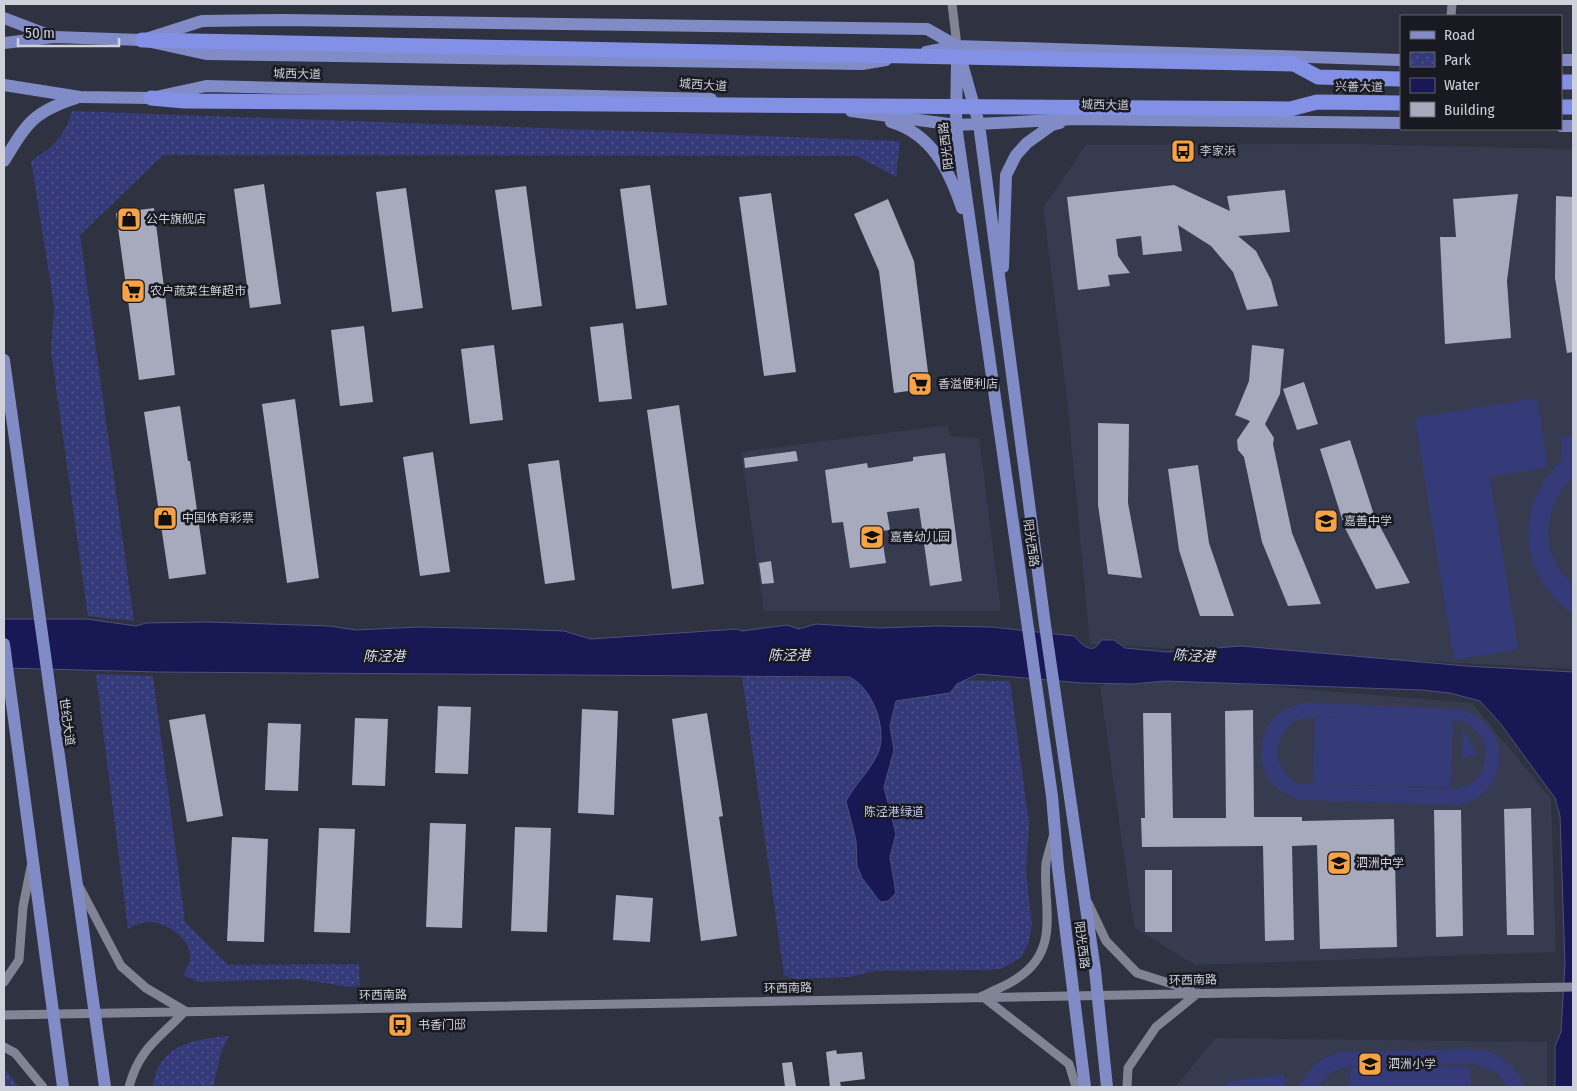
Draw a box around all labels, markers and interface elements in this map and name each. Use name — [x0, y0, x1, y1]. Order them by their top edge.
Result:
scale bar — [18, 15, 119, 47]
legend — [1400, 15, 1562, 130]
text: 50 m — [25, 24, 55, 42]
text: Road — [1444, 26, 1475, 44]
text: Park — [1444, 51, 1471, 69]
street label: 城西大道 — [273, 67, 321, 81]
street label: 城西大道 — [679, 76, 727, 94]
text: Water — [1444, 76, 1480, 94]
street label: 兴善大道 — [1335, 80, 1383, 94]
street label: 城西大道 — [1081, 98, 1129, 112]
text: Building — [1444, 101, 1495, 119]
street label: 阳光西路 — [936, 121, 956, 171]
bus stop icon: 李家浜 — [1170, 138, 1196, 164]
place label: 李家浜 — [1200, 144, 1236, 158]
shop icon: 公牛旗舰店 — [116, 206, 142, 232]
place label: 公牛旗舰店 — [146, 212, 206, 226]
supermarket icon: 农户蔬菜生鲜超市 — [120, 278, 146, 304]
place label: 农户蔬菜生鲜超市 — [150, 284, 246, 298]
supermarket icon: 香溢便利店 — [907, 371, 933, 397]
place label: 香溢便利店 — [938, 377, 998, 391]
shop icon: 中国体育彩票 — [152, 505, 178, 531]
school or university icon: 嘉善中学 — [1313, 508, 1339, 534]
place label: 中国体育彩票 — [182, 511, 254, 525]
place label: 嘉善中学 — [1344, 514, 1392, 528]
street label: 阳光西路 — [1021, 518, 1041, 568]
school or university icon: 嘉善幼儿园 — [859, 524, 885, 550]
place label: 嘉善幼儿园 — [890, 530, 950, 544]
water label: 陈泾港 — [1173, 646, 1217, 666]
water label: 陈泾港 — [768, 647, 812, 664]
water label: 陈泾港 — [363, 648, 407, 665]
street label: 世纪大道 — [57, 697, 77, 747]
park label: 陈泾港绿道 — [864, 805, 924, 819]
school or university icon: 泗洲中学 — [1326, 850, 1352, 876]
place label: 泗洲中学 — [1356, 856, 1404, 870]
street label: 阳光西路 — [1072, 920, 1092, 970]
street label: 环西南路 — [1169, 973, 1217, 987]
street label: 环西南路 — [764, 981, 812, 995]
street label: 环西南路 — [359, 988, 407, 1002]
bus stop icon: 书香门邸 — [387, 1012, 413, 1038]
place label: 书香门邸 — [418, 1018, 466, 1032]
school or university icon: 泗洲小学 — [1357, 1051, 1383, 1077]
place label: 泗洲小学 — [1388, 1057, 1436, 1071]

